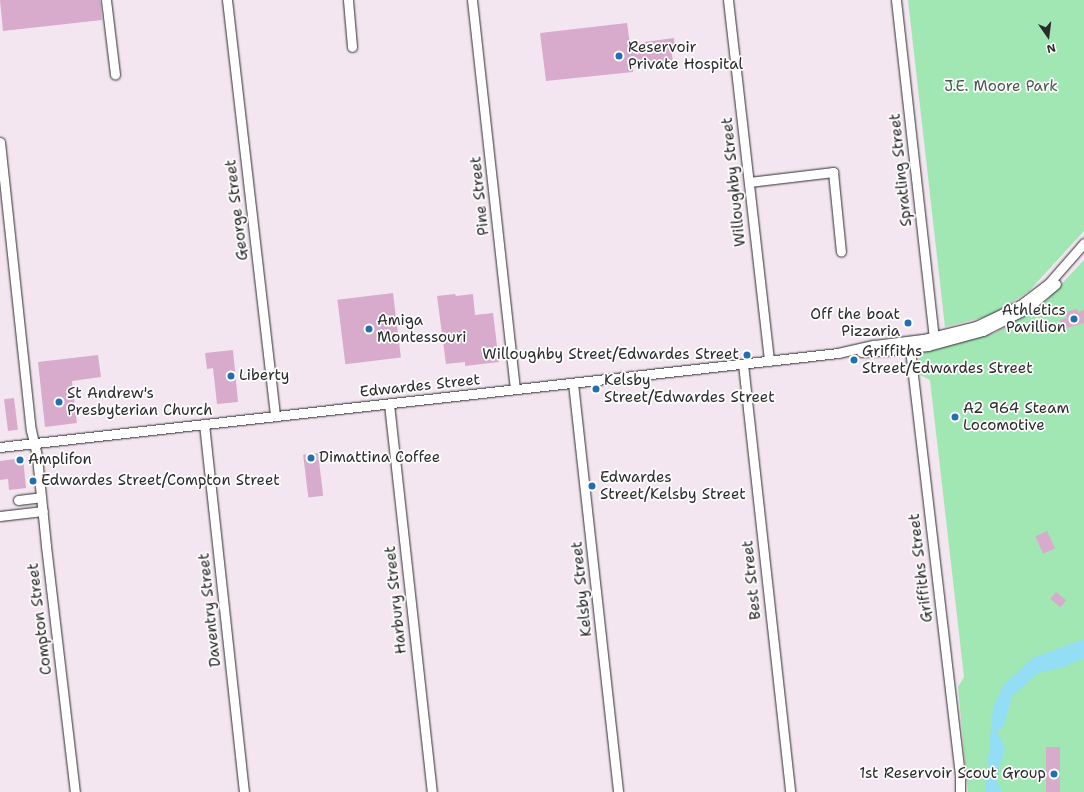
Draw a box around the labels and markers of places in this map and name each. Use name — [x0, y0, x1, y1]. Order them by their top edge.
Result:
place label: Reservoir Private Hospital — [628, 38, 743, 73]
marker: Reservoir Private Hospital — [613, 50, 625, 62]
place label: Athletics Pavillion — [1002, 301, 1066, 336]
place label: Off the boat Pizzaria — [810, 305, 900, 340]
place label: Amiga Montessouri — [377, 311, 467, 346]
marker: Athletics Pavillion — [1069, 314, 1079, 324]
marker: Off the boat Pizzaria — [903, 318, 913, 328]
marker: Amiga Montessouri — [364, 324, 374, 334]
place label: Griffiths Street/Edwardes Street — [862, 342, 1033, 377]
place label: Willoughby Street/Edwardes Street — [482, 346, 739, 364]
marker: Willoughby Street/Edwardes Street — [742, 350, 752, 360]
marker: Griffiths Street/Edwardes Street — [849, 355, 859, 365]
place label: Liberty — [239, 367, 289, 385]
marker: Liberty — [226, 371, 236, 381]
place label: Kelsby Street/Edwardes Street — [604, 371, 775, 406]
place label: St Andrew's Presbyterian Church — [67, 384, 213, 419]
marker: Kelsby Street/Edwardes Street — [591, 384, 601, 394]
marker: St Andrew's Presbyterian Church — [54, 397, 64, 407]
place label: A2 964 Steam Locomotive — [963, 399, 1069, 434]
marker: A2 964 Steam Locomotive — [950, 412, 960, 422]
place label: Dimattina Coffee — [319, 449, 440, 467]
place label: Amplifon — [28, 451, 92, 469]
marker: Dimattina Coffee — [306, 453, 316, 463]
marker: Amplifon — [15, 455, 25, 465]
place label: Edwardes Street/Kelsby Street — [600, 468, 746, 503]
place label: Edwardes Street/Compton Street — [41, 472, 280, 490]
marker: Edwardes Street/Compton Street — [28, 476, 38, 486]
marker: Edwardes Street/Kelsby Street — [587, 481, 597, 491]
place label: 1st Reservoir Scout Group — [859, 765, 1046, 783]
marker: 1st Reservoir Scout Group — [1049, 769, 1059, 779]

